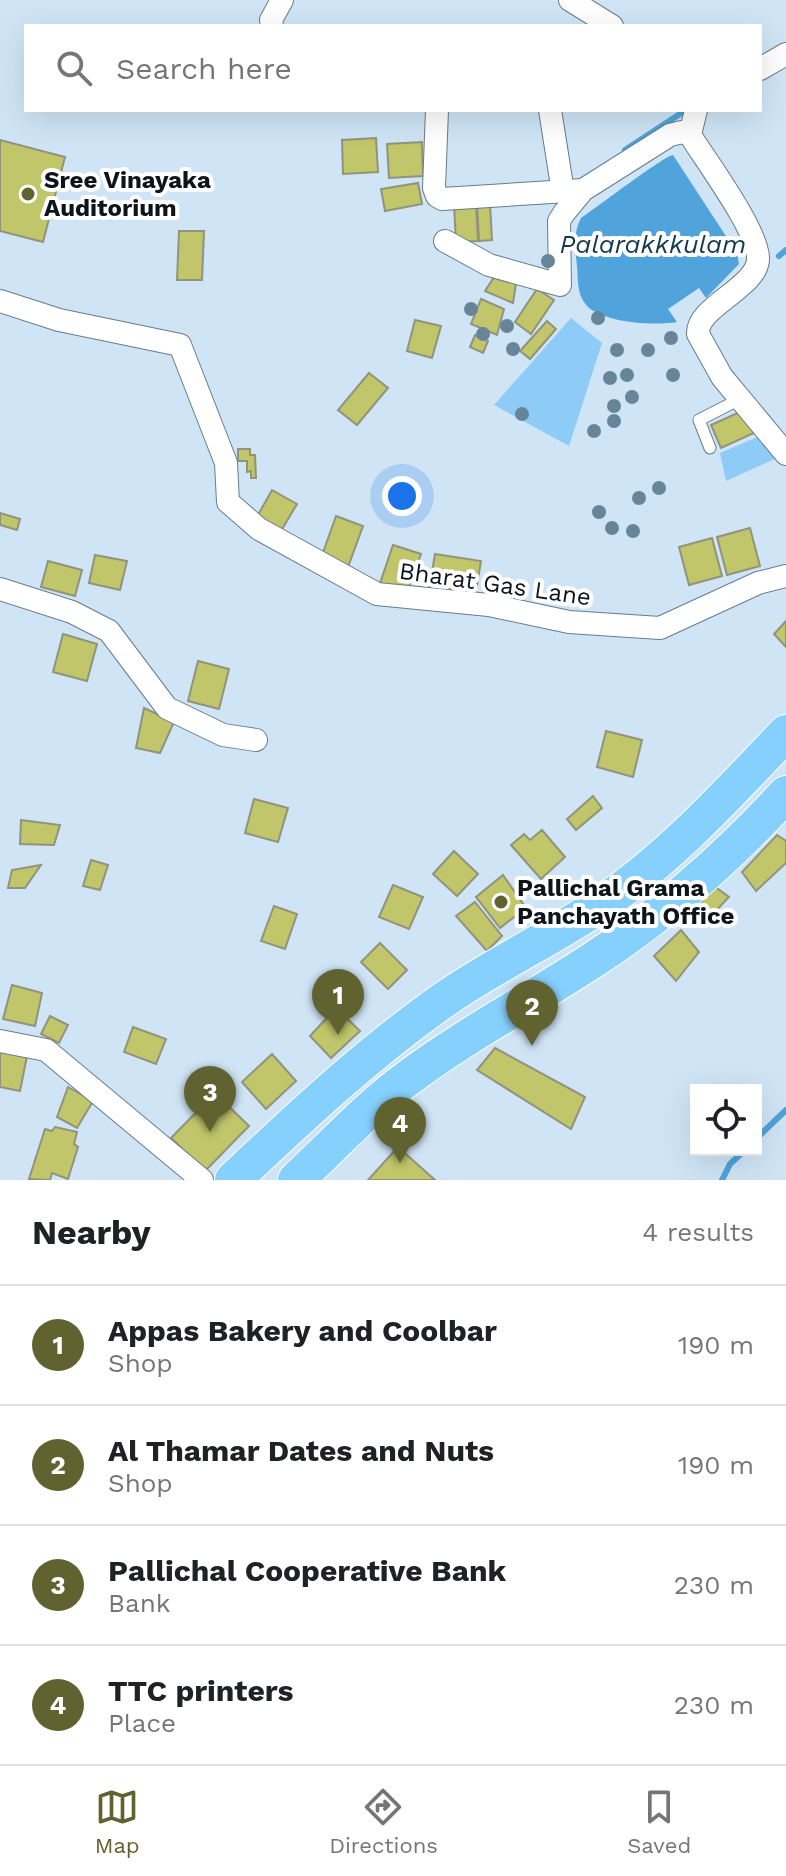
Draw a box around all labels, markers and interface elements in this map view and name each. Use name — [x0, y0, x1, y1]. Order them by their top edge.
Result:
search box — [24, 24, 762, 112]
icon: search — [52, 46, 96, 90]
text: Search here — [116, 51, 292, 86]
place label: Sree Vinayaka Auditorium — [44, 166, 211, 222]
marker: Sree Vinayaka Auditorium — [19, 185, 37, 203]
water label: Palarakkkulam — [560, 229, 746, 259]
your location — [382, 476, 422, 516]
street label: Bharat Gas Lane — [397, 557, 593, 611]
place label: Pallichal Grama Panchayath Office — [517, 874, 735, 930]
marker: Pallichal Grama Panchayath Office — [492, 893, 510, 911]
pin: 1 — [312, 969, 364, 1035]
pin: 2 — [506, 980, 558, 1046]
pin: 3 — [184, 1066, 236, 1132]
map controls — [690, 1084, 762, 1156]
button: locate — [690, 1084, 762, 1156]
pin: 4 — [374, 1097, 426, 1163]
text: Nearby — [32, 1212, 151, 1252]
text: 4 results — [642, 1217, 754, 1247]
text: Appas Bakery and Coolbar — [108, 1313, 497, 1348]
text: 1 — [52, 1330, 64, 1360]
text: 190 m — [678, 1330, 754, 1360]
text: Shop — [108, 1348, 173, 1378]
text: Al Thamar Dates and Nuts — [108, 1433, 494, 1468]
text: 2 — [50, 1450, 66, 1480]
text: 190 m — [678, 1450, 754, 1480]
text: Shop — [108, 1468, 173, 1498]
text: Pallichal Cooperative Bank — [108, 1553, 506, 1588]
text: 3 — [50, 1570, 66, 1600]
text: 230 m — [674, 1570, 754, 1600]
text: Bank — [108, 1588, 171, 1618]
text: TTC printers — [108, 1673, 293, 1708]
text: 4 — [50, 1690, 66, 1720]
text: 230 m — [674, 1690, 754, 1720]
text: Place — [108, 1708, 176, 1738]
tab: Map — [95, 1785, 140, 1858]
tab: Directions — [329, 1785, 438, 1858]
tab: Saved — [627, 1785, 691, 1858]

